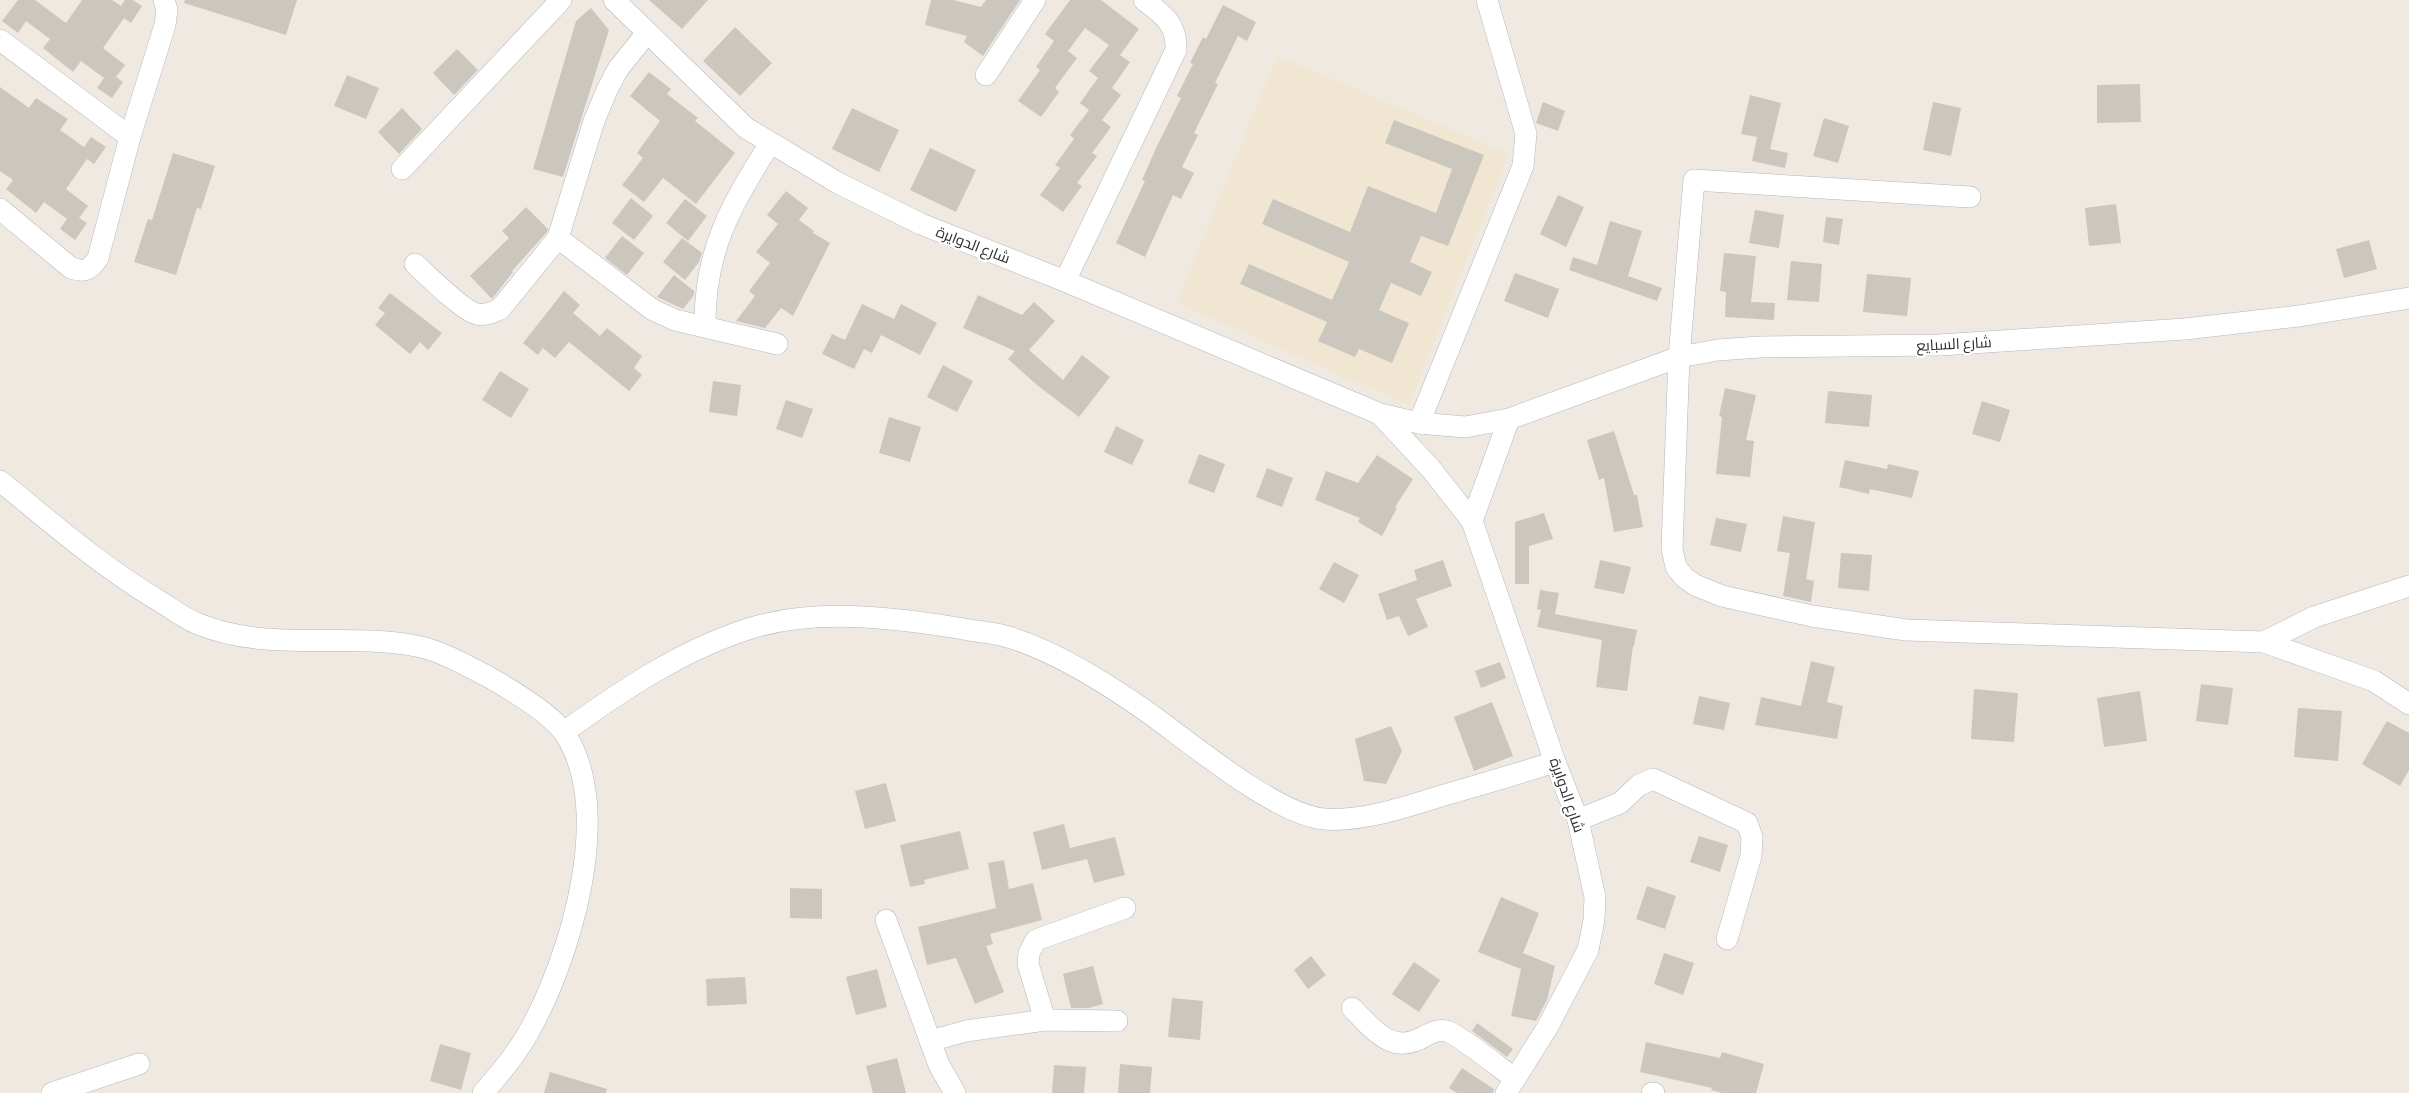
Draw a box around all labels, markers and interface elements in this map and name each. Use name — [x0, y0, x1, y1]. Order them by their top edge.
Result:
street label: شارع الدوايرة — [933, 221, 1013, 269]
street label: شارع السبايع — [1916, 331, 1992, 357]
street label: شارع الدوايرة — [1544, 755, 1590, 835]

